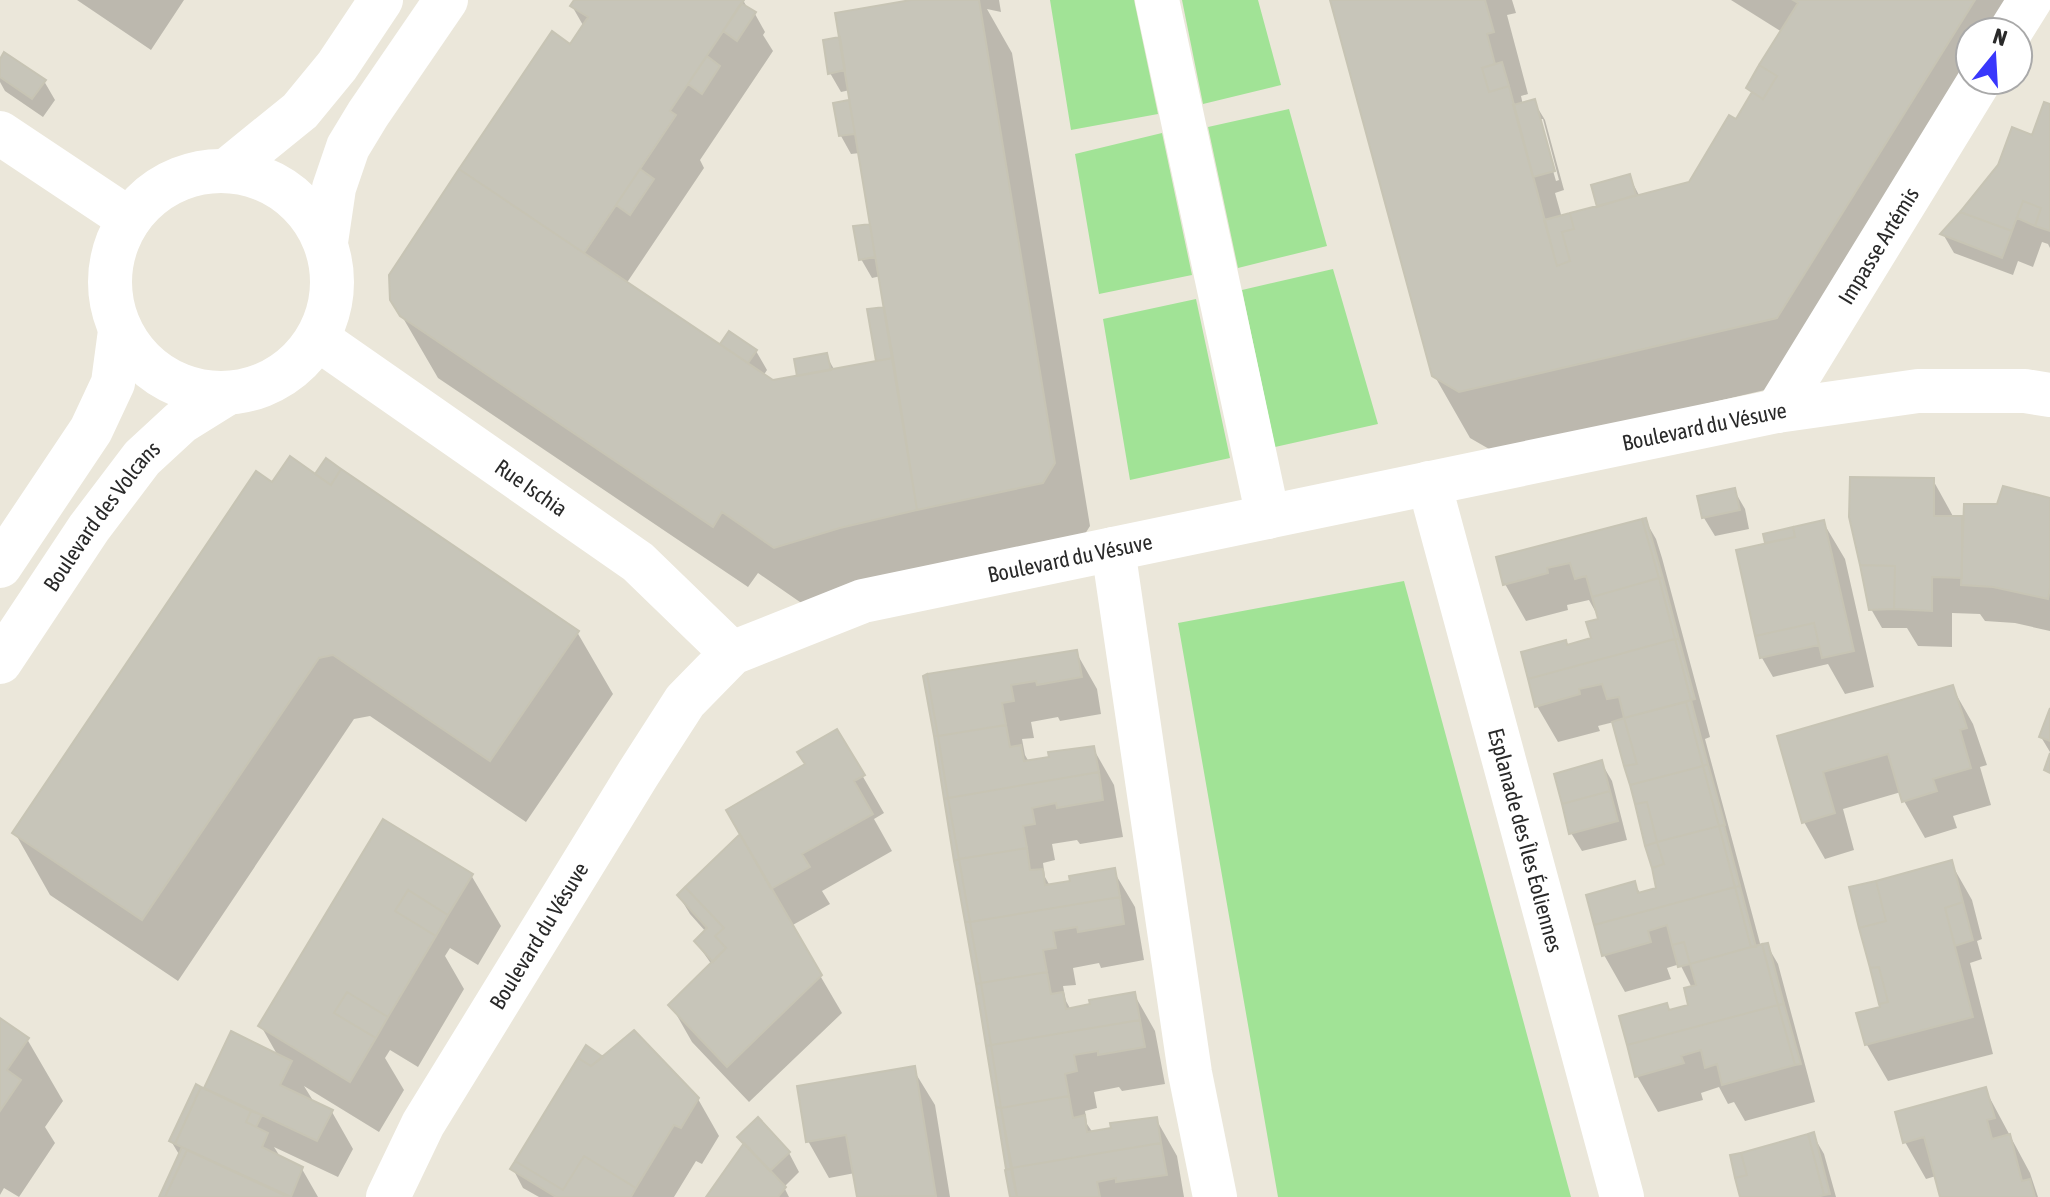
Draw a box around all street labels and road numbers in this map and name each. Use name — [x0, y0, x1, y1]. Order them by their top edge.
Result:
street label: Impasse Artémis — [1833, 182, 1924, 309]
street label: Boulevard du Vésuve — [1620, 397, 1788, 456]
street label: Boulevard des Volcans — [38, 435, 165, 596]
street label: Rue Ischia — [490, 453, 572, 522]
street label: Boulevard du Vésuve — [985, 528, 1154, 588]
street label: Esplanade des Îles Éoliennes — [1483, 725, 1568, 955]
street label: Boulevard du Vésuve — [484, 858, 594, 1014]

